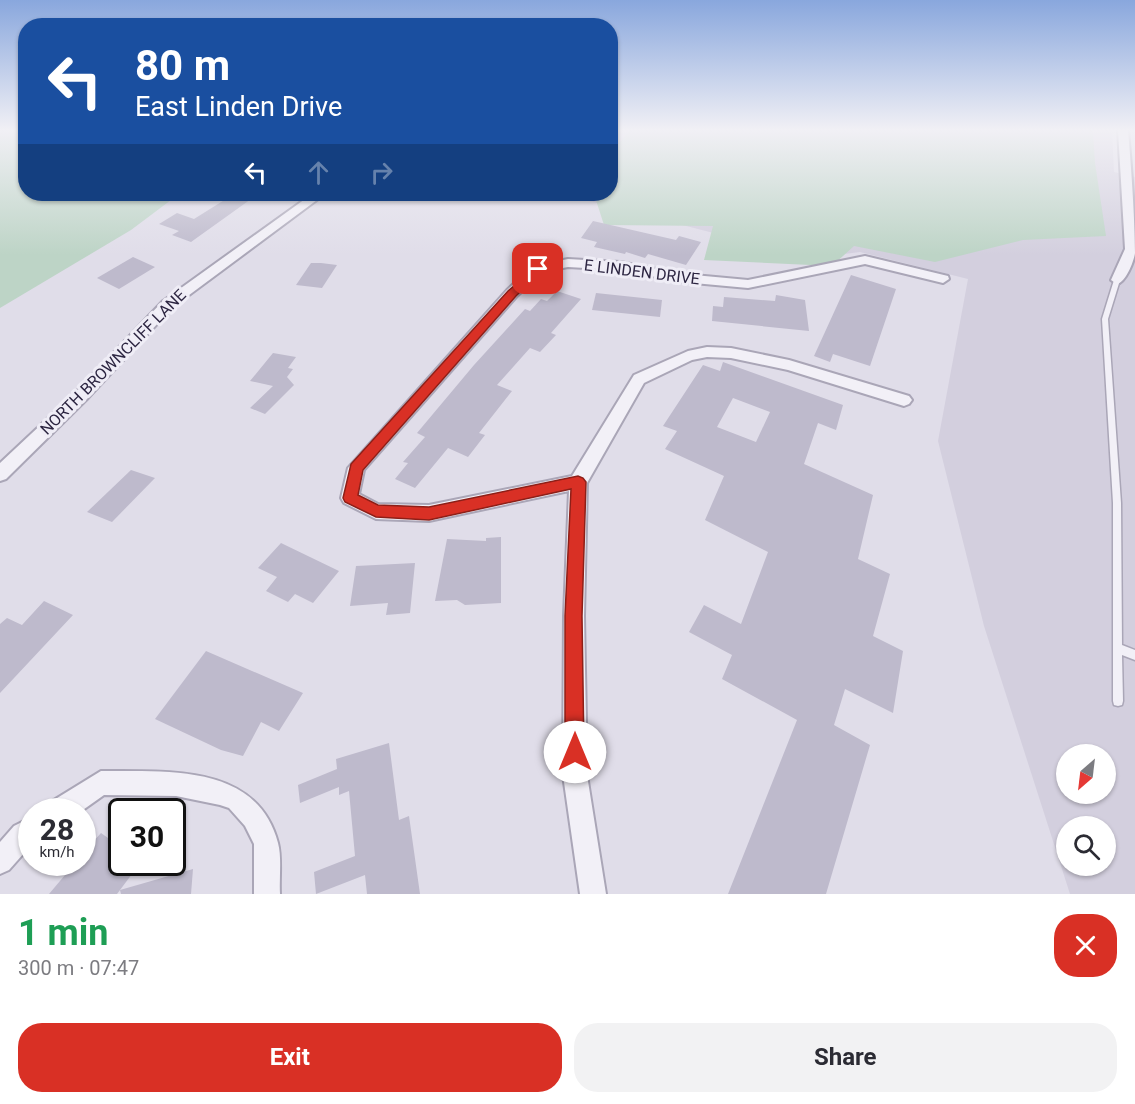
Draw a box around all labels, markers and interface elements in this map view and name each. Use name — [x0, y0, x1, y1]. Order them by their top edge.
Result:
text: 80 m — [135, 41, 230, 90]
icon: left — [36, 42, 114, 120]
text: East Linden Drive — [135, 91, 342, 123]
icon: left — [239, 156, 272, 189]
icon: ahead — [302, 156, 335, 189]
icon: right — [365, 156, 398, 189]
pin — [512, 243, 563, 294]
icon: arrive — [521, 252, 554, 285]
street label: E LINDEN DRIVE — [583, 255, 701, 289]
street label: NORTH BROWNCLIFF LANE — [36, 285, 190, 439]
position arrow — [543, 720, 607, 784]
north arrow — [1056, 744, 1116, 804]
map controls — [1056, 744, 1116, 876]
speed limit sign: 30 — [108, 798, 186, 876]
text: 28 — [40, 812, 74, 847]
button: search — [1056, 816, 1116, 876]
text: km/h — [39, 843, 75, 861]
text: 1 min — [18, 912, 109, 954]
button: close — [1054, 914, 1117, 977]
text: 300 m · 07:47 — [18, 956, 139, 980]
button: Exit — [18, 1023, 562, 1092]
button: Share — [574, 1023, 1117, 1092]

